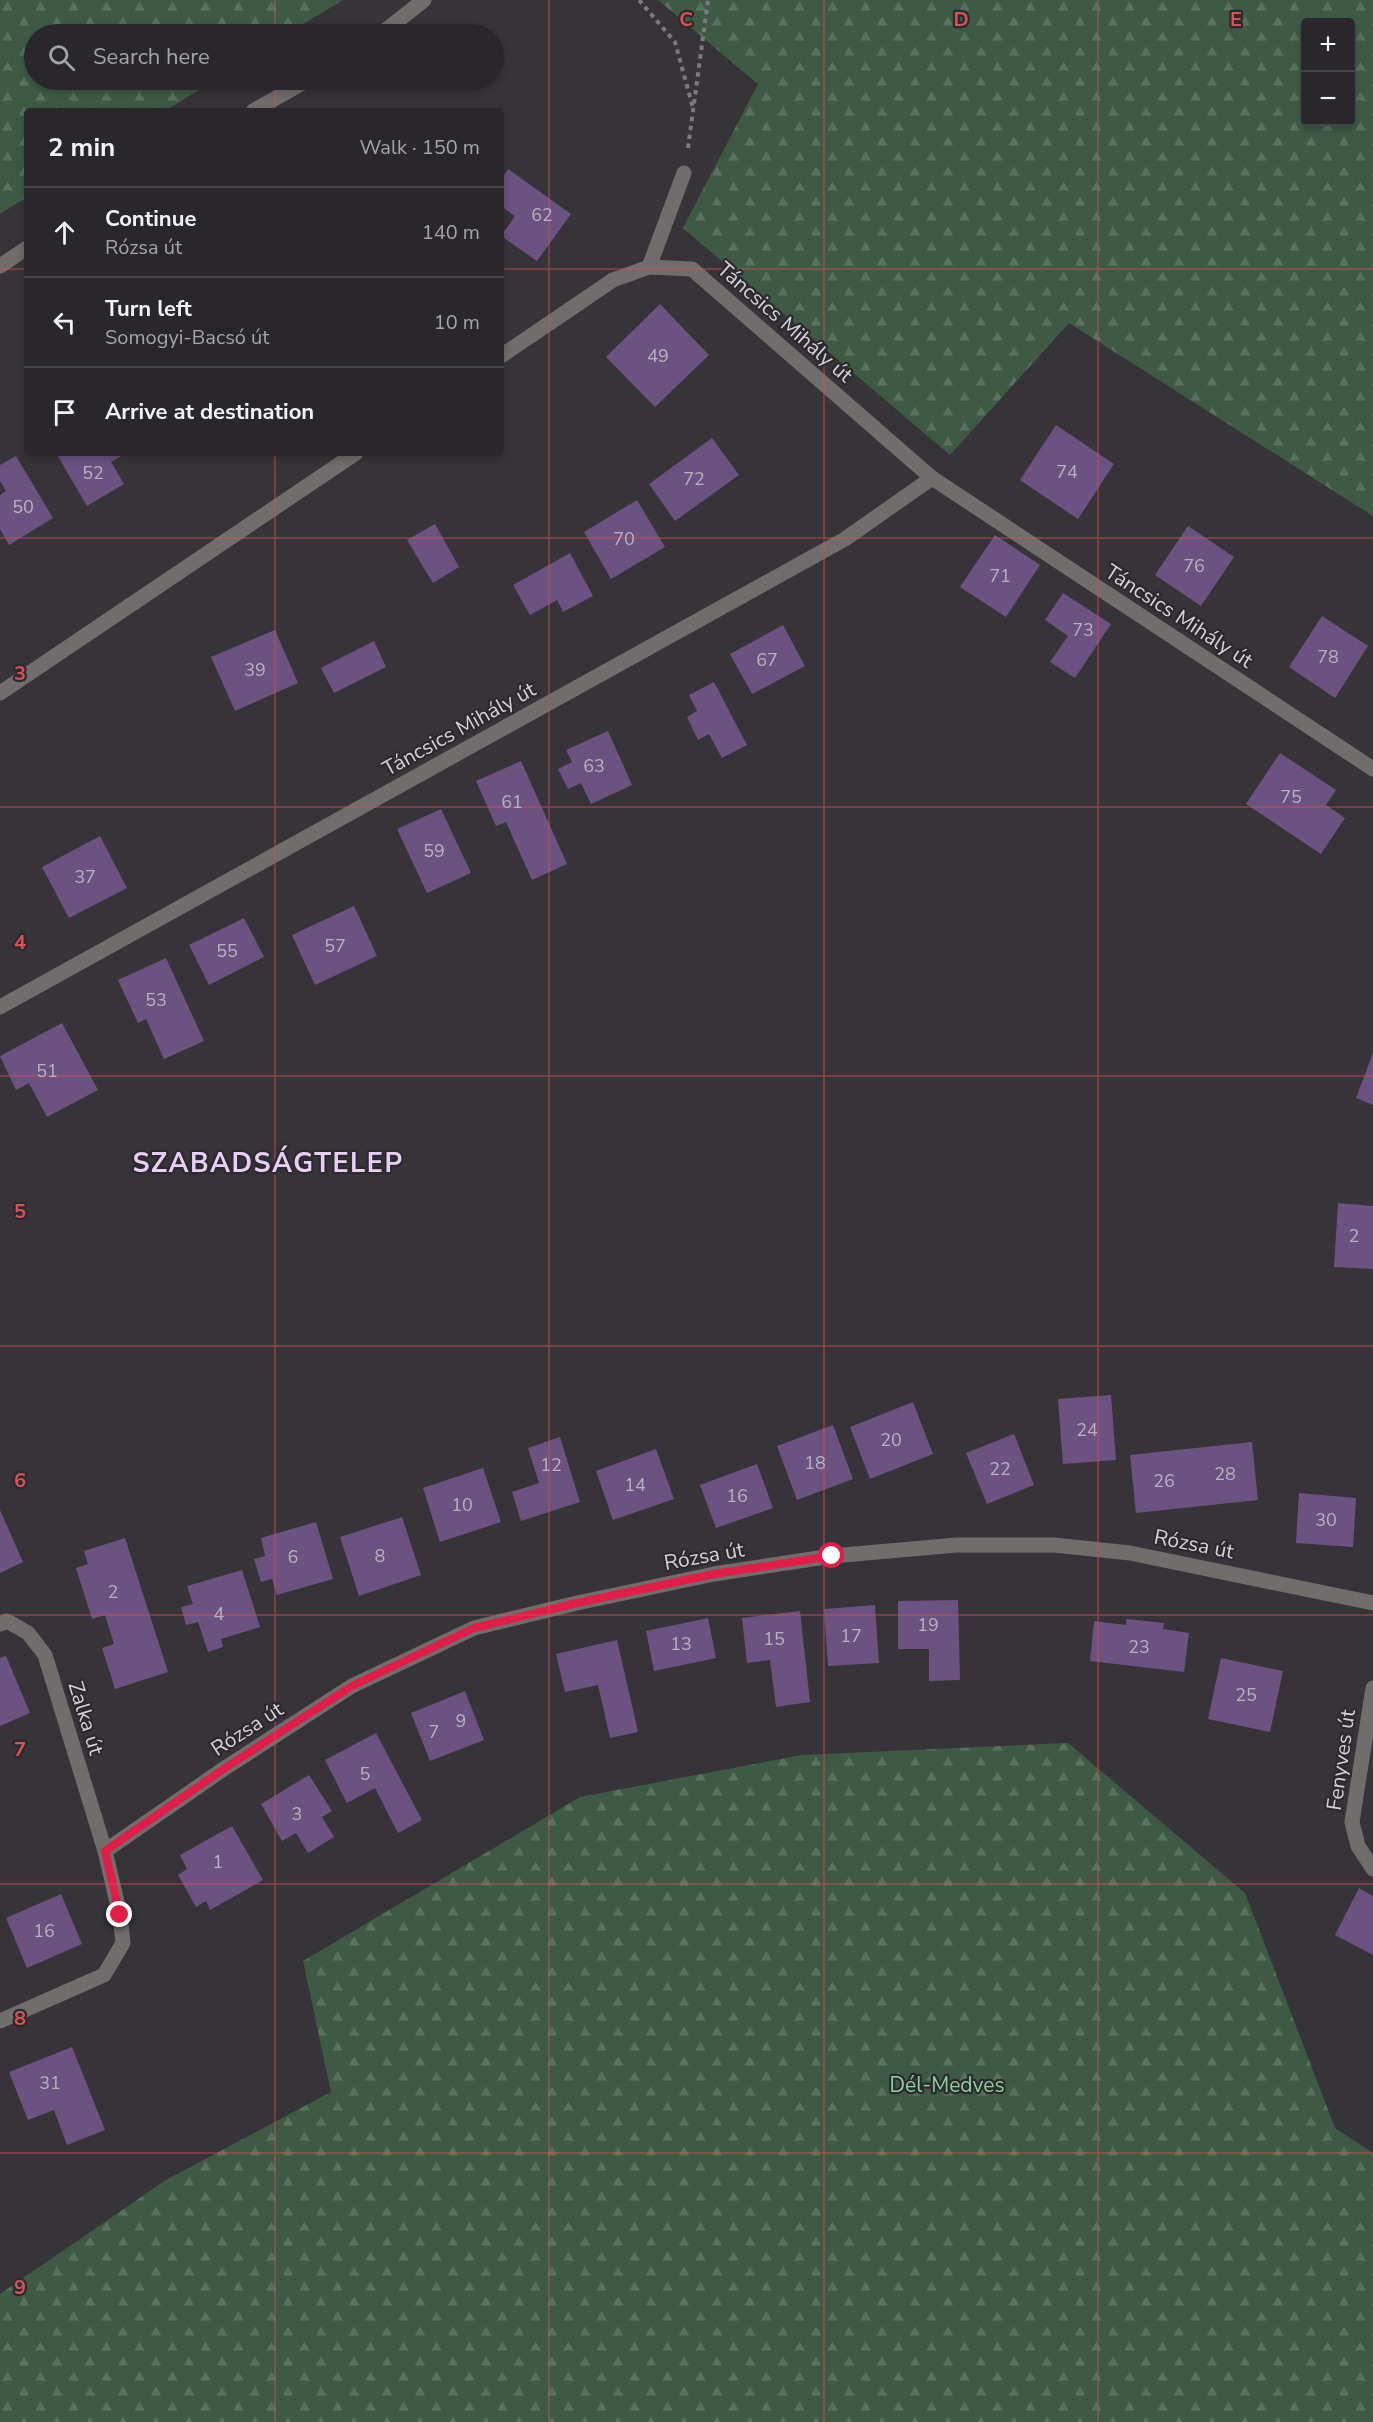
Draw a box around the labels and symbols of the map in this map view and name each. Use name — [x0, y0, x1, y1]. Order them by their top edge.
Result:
text: C — [679, 6, 693, 33]
text: D — [953, 6, 969, 33]
text: E — [1230, 6, 1242, 33]
house number: 62 — [531, 203, 553, 227]
street label: Táncsics Mihály út — [711, 255, 859, 389]
house number: 49 — [647, 344, 669, 368]
house number: 74 — [1056, 460, 1078, 484]
house number: 52 — [82, 461, 104, 485]
house number: 72 — [683, 467, 705, 491]
house number: 50 — [12, 495, 34, 519]
house number: 70 — [613, 527, 635, 551]
house number: 76 — [1183, 554, 1205, 578]
street label: Táncsics Mihály út — [1100, 558, 1259, 675]
house number: 71 — [989, 564, 1011, 588]
house number: 73 — [1072, 618, 1094, 642]
house number: 78 — [1317, 645, 1339, 669]
house number: 67 — [756, 648, 778, 672]
house number: 39 — [244, 658, 266, 682]
text: 3 — [14, 660, 26, 687]
street label: Táncsics Mihály út — [377, 675, 541, 783]
house number: 63 — [583, 754, 605, 778]
house number: 75 — [1280, 785, 1302, 809]
house number: 61 — [501, 790, 523, 814]
house number: 59 — [423, 839, 445, 863]
house number: 37 — [74, 865, 96, 889]
text: 4 — [14, 929, 26, 956]
house number: 57 — [324, 934, 346, 958]
house number: 55 — [216, 939, 238, 963]
house number: 53 — [145, 988, 167, 1012]
house number: 51 — [36, 1059, 58, 1083]
district label: SZABADSÁGTELEP — [133, 1145, 403, 1182]
text: 5 — [14, 1198, 26, 1225]
house number: 2 — [1349, 1224, 1359, 1248]
house number: 24 — [1076, 1418, 1098, 1442]
house number: 20 — [880, 1428, 902, 1452]
house number: 18 — [804, 1451, 826, 1475]
house number: 12 — [540, 1453, 562, 1477]
house number: 22 — [989, 1457, 1011, 1481]
house number: 28 — [1214, 1462, 1236, 1486]
text: 6 — [14, 1467, 26, 1494]
house number: 26 — [1153, 1469, 1175, 1493]
house number: 14 — [624, 1473, 646, 1497]
house number: 16 — [726, 1484, 748, 1508]
house number: 10 — [451, 1493, 473, 1517]
house number: 30 — [1315, 1508, 1337, 1532]
street label: Rózsa út — [1152, 1523, 1237, 1566]
street label: Rózsa út — [662, 1535, 747, 1577]
route start — [818, 1542, 844, 1568]
house number: 8 — [375, 1544, 385, 1568]
house number: 6 — [288, 1545, 298, 1569]
house number: 2 — [108, 1580, 118, 1604]
house number: 4 — [214, 1602, 225, 1626]
house number: 19 — [917, 1613, 939, 1637]
house number: 17 — [840, 1624, 862, 1648]
house number: 15 — [763, 1627, 785, 1651]
house number: 13 — [670, 1632, 692, 1656]
house number: 23 — [1128, 1635, 1150, 1659]
street label: Zalka út — [62, 1678, 111, 1759]
house number: 25 — [1235, 1683, 1257, 1707]
street label: Rózsa út — [206, 1695, 289, 1763]
street label: Fenyves út — [1320, 1707, 1362, 1812]
house number: 9 — [456, 1709, 466, 1733]
house number: 7 — [429, 1720, 439, 1744]
text: 7 — [14, 1736, 26, 1763]
house number: 5 — [360, 1762, 370, 1786]
house number: 3 — [292, 1802, 302, 1826]
house number: 1 — [213, 1850, 223, 1874]
route end — [106, 1901, 132, 1927]
house number: 16 — [33, 1919, 55, 1943]
text: 8 — [14, 2005, 26, 2032]
house number: 31 — [39, 2071, 61, 2095]
park label: Dél-Medves — [889, 2071, 1005, 2099]
text: 9 — [14, 2274, 26, 2301]

